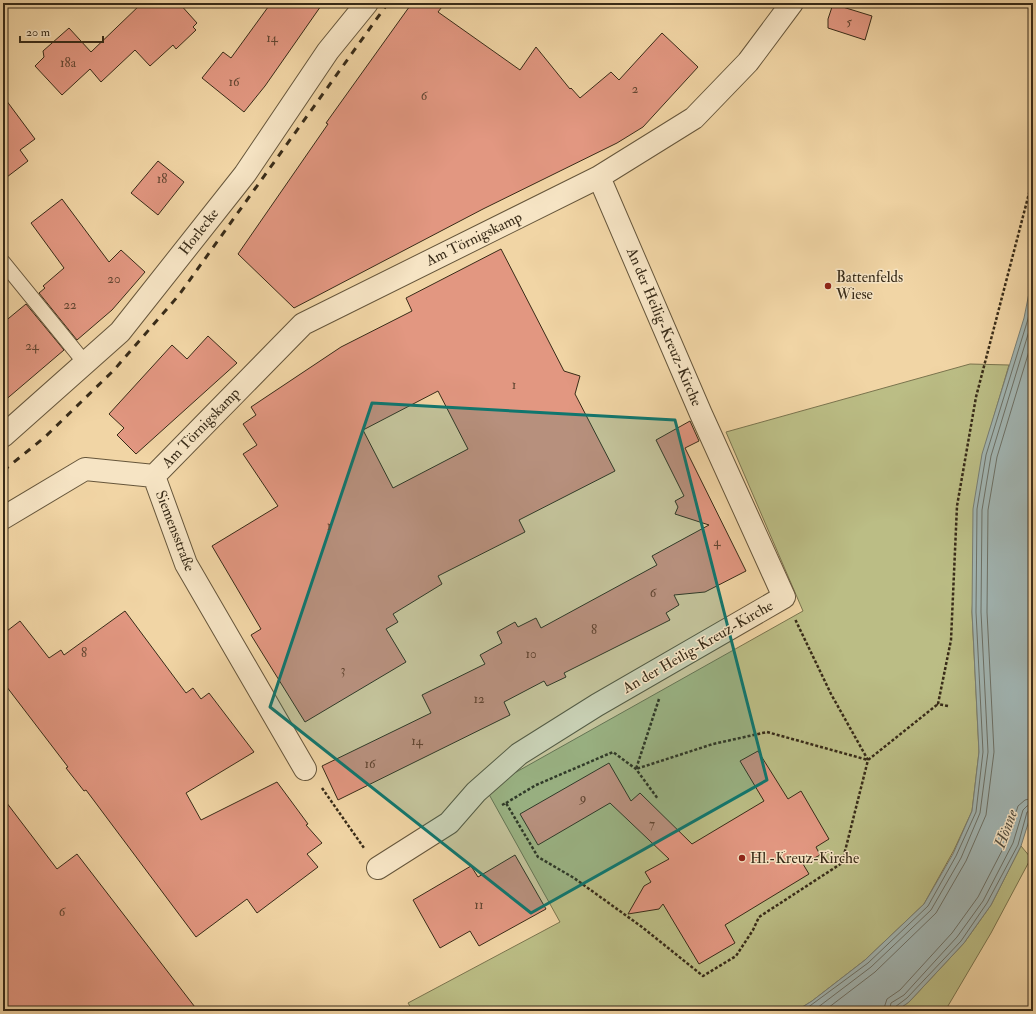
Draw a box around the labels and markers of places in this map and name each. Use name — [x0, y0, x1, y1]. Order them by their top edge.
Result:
place label: Battenfelds Wiese — [835, 268, 903, 304]
marker: Battenfelds Wiese — [823, 281, 833, 291]
place label: Hl.-Kreuz-Kirche — [750, 849, 859, 868]
marker: Hl.-Kreuz-Kirche — [737, 853, 747, 863]

